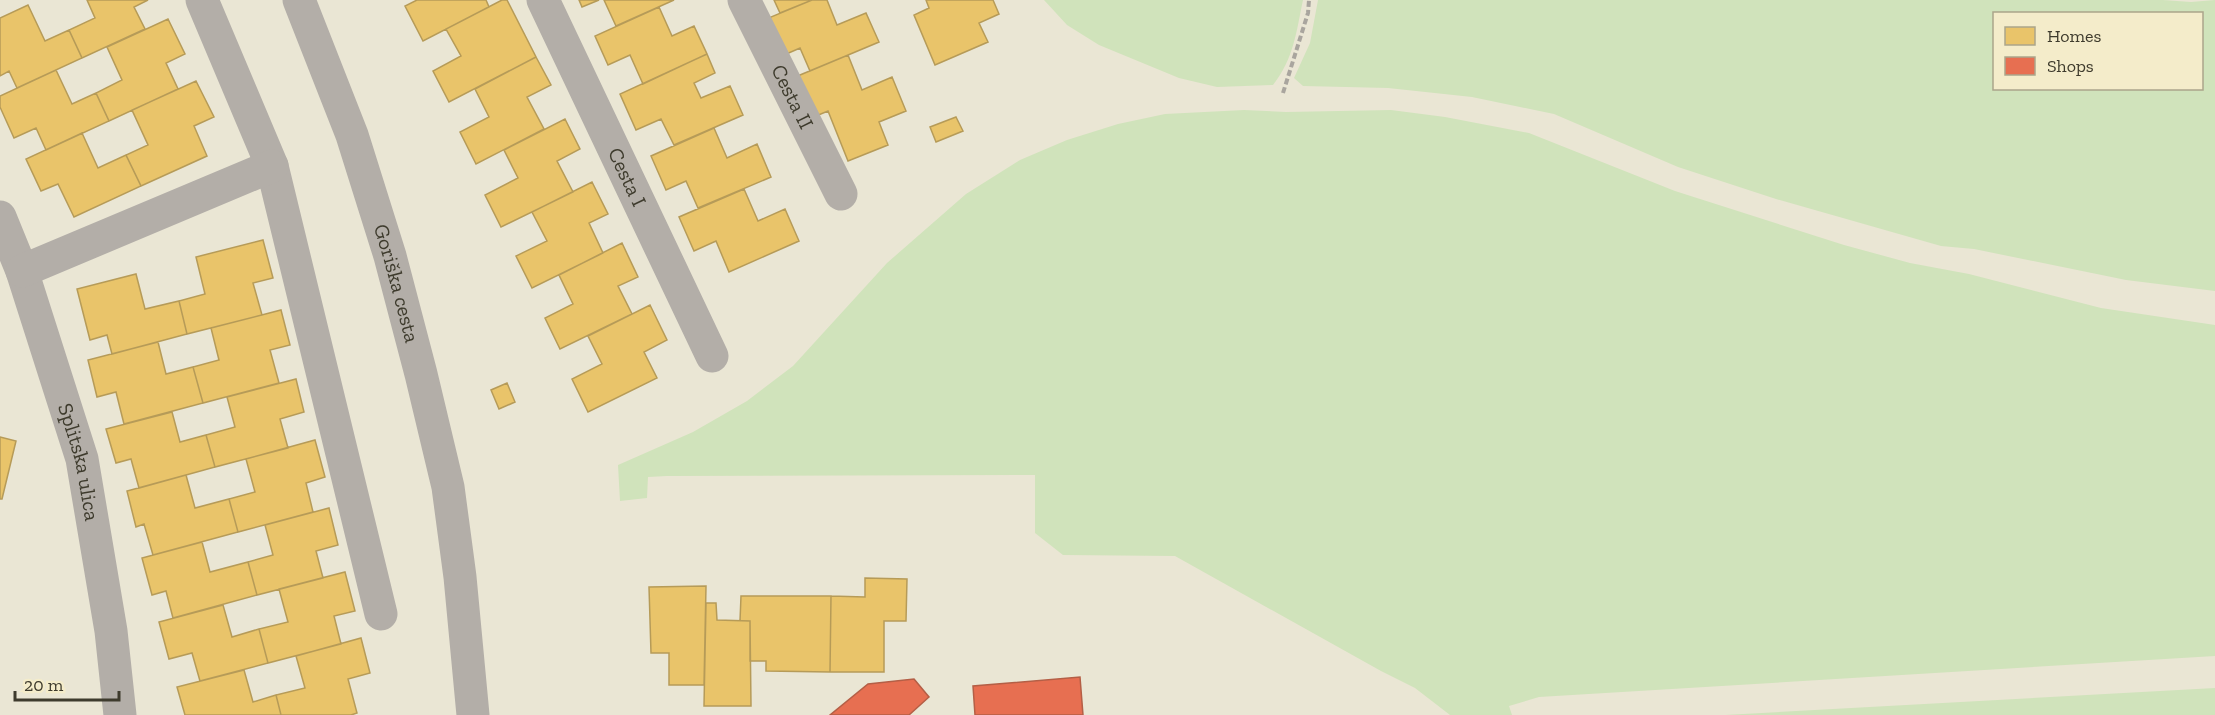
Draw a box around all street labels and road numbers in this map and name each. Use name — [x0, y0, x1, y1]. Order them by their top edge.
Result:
street label: Cesta II — [766, 60, 819, 133]
street label: Cesta I — [603, 143, 652, 210]
street label: Goriška cesta — [369, 221, 425, 345]
street label: Splitska ulica — [53, 400, 105, 523]

